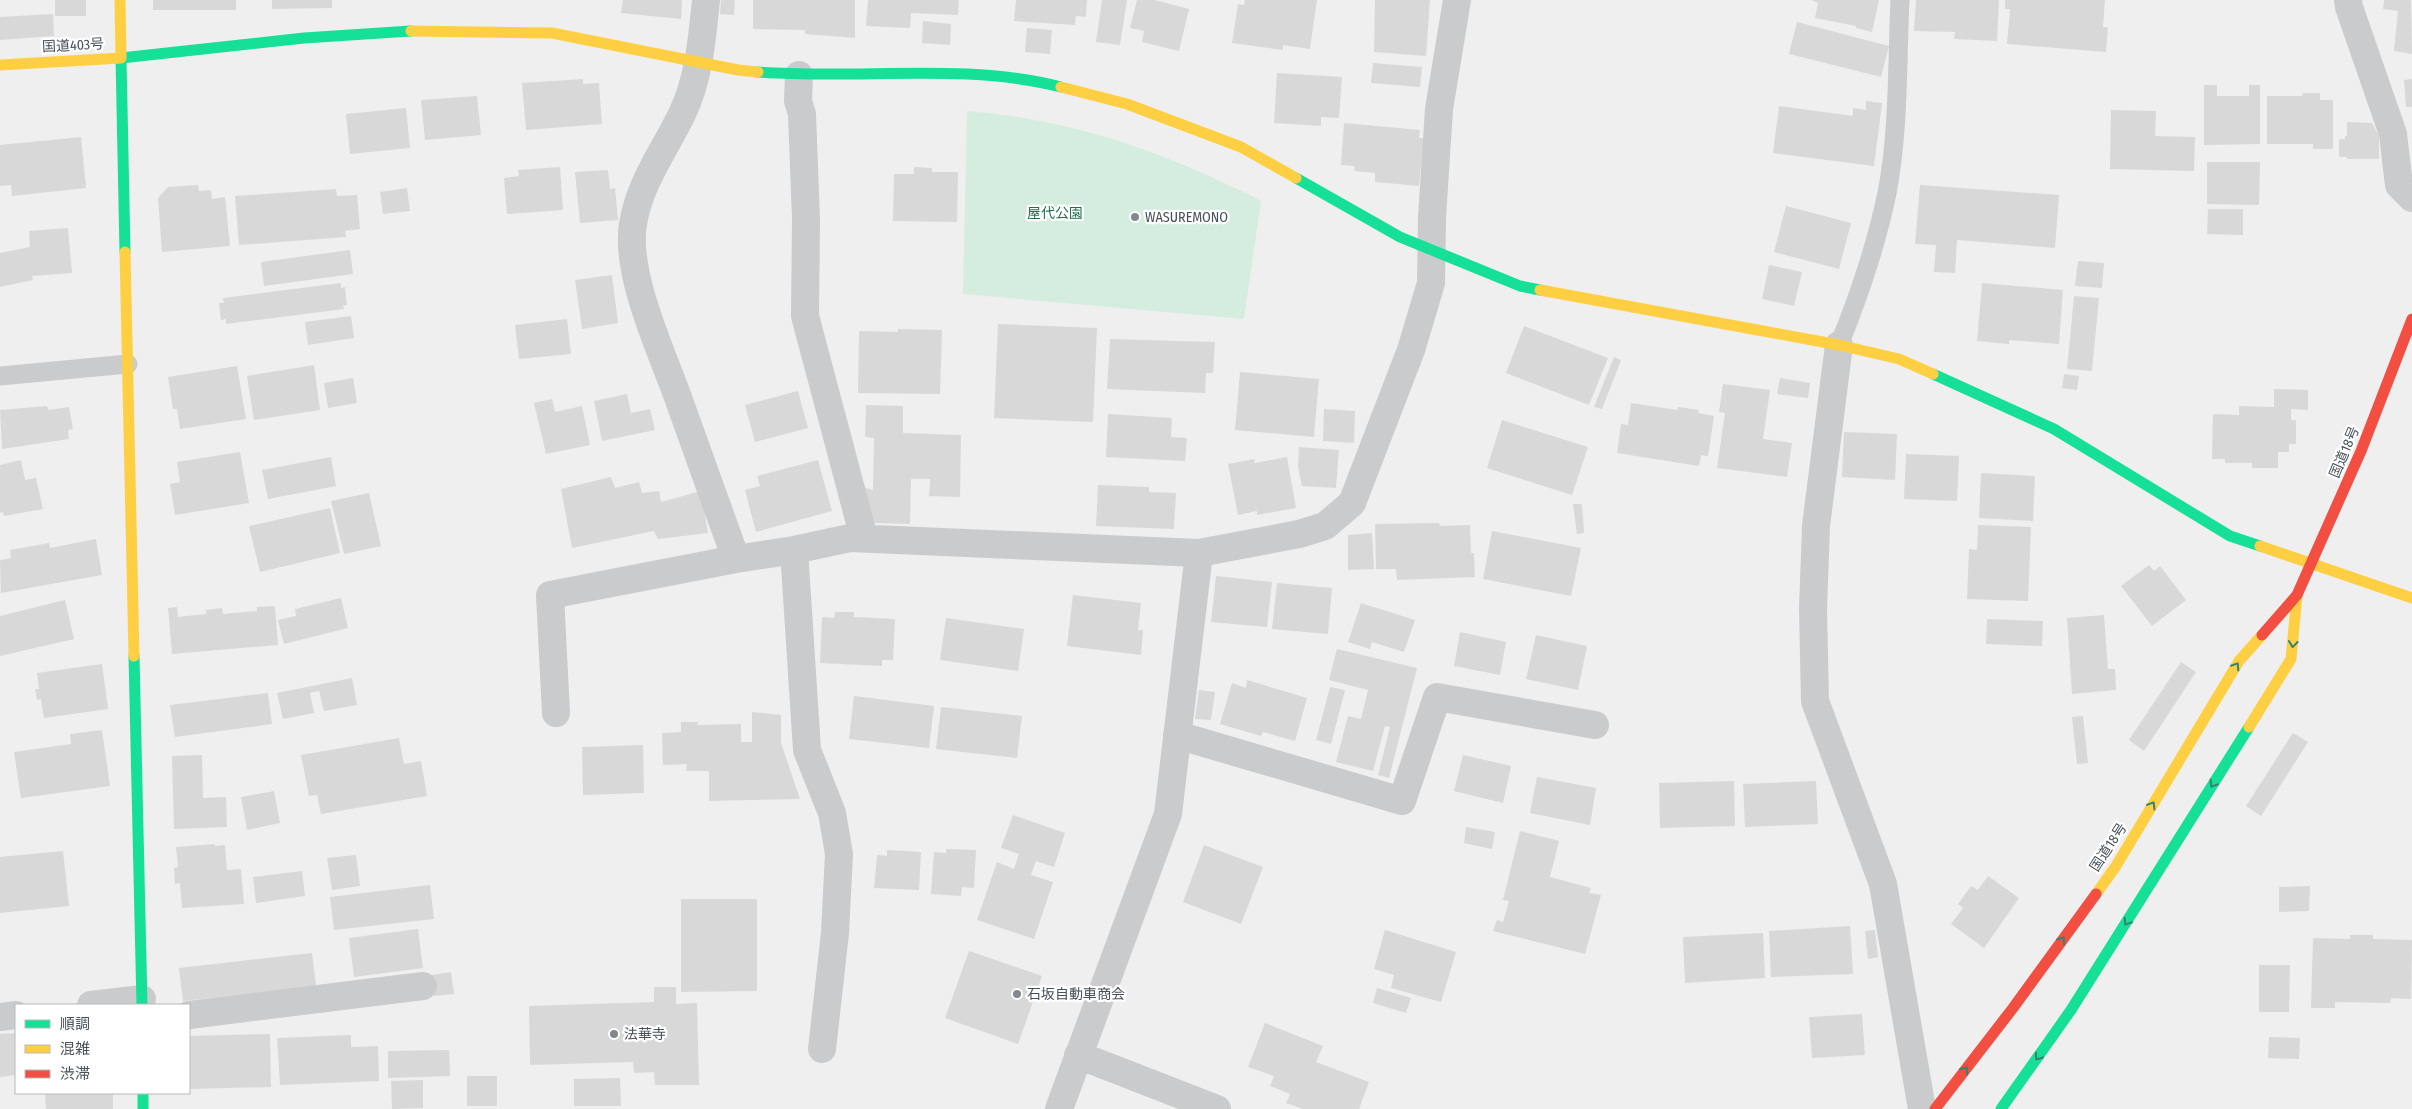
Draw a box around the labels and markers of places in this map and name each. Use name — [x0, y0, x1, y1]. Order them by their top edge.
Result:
place label: WASUREMONO — [1145, 209, 1228, 226]
marker: WASUREMONO — [1129, 211, 1141, 223]
place label: 石坂自動車商会 — [1027, 986, 1125, 1003]
marker: 石坂自動車商会 — [1011, 988, 1023, 1000]
place label: 法華寺 — [624, 1026, 666, 1043]
marker: 法華寺 — [608, 1028, 620, 1040]

